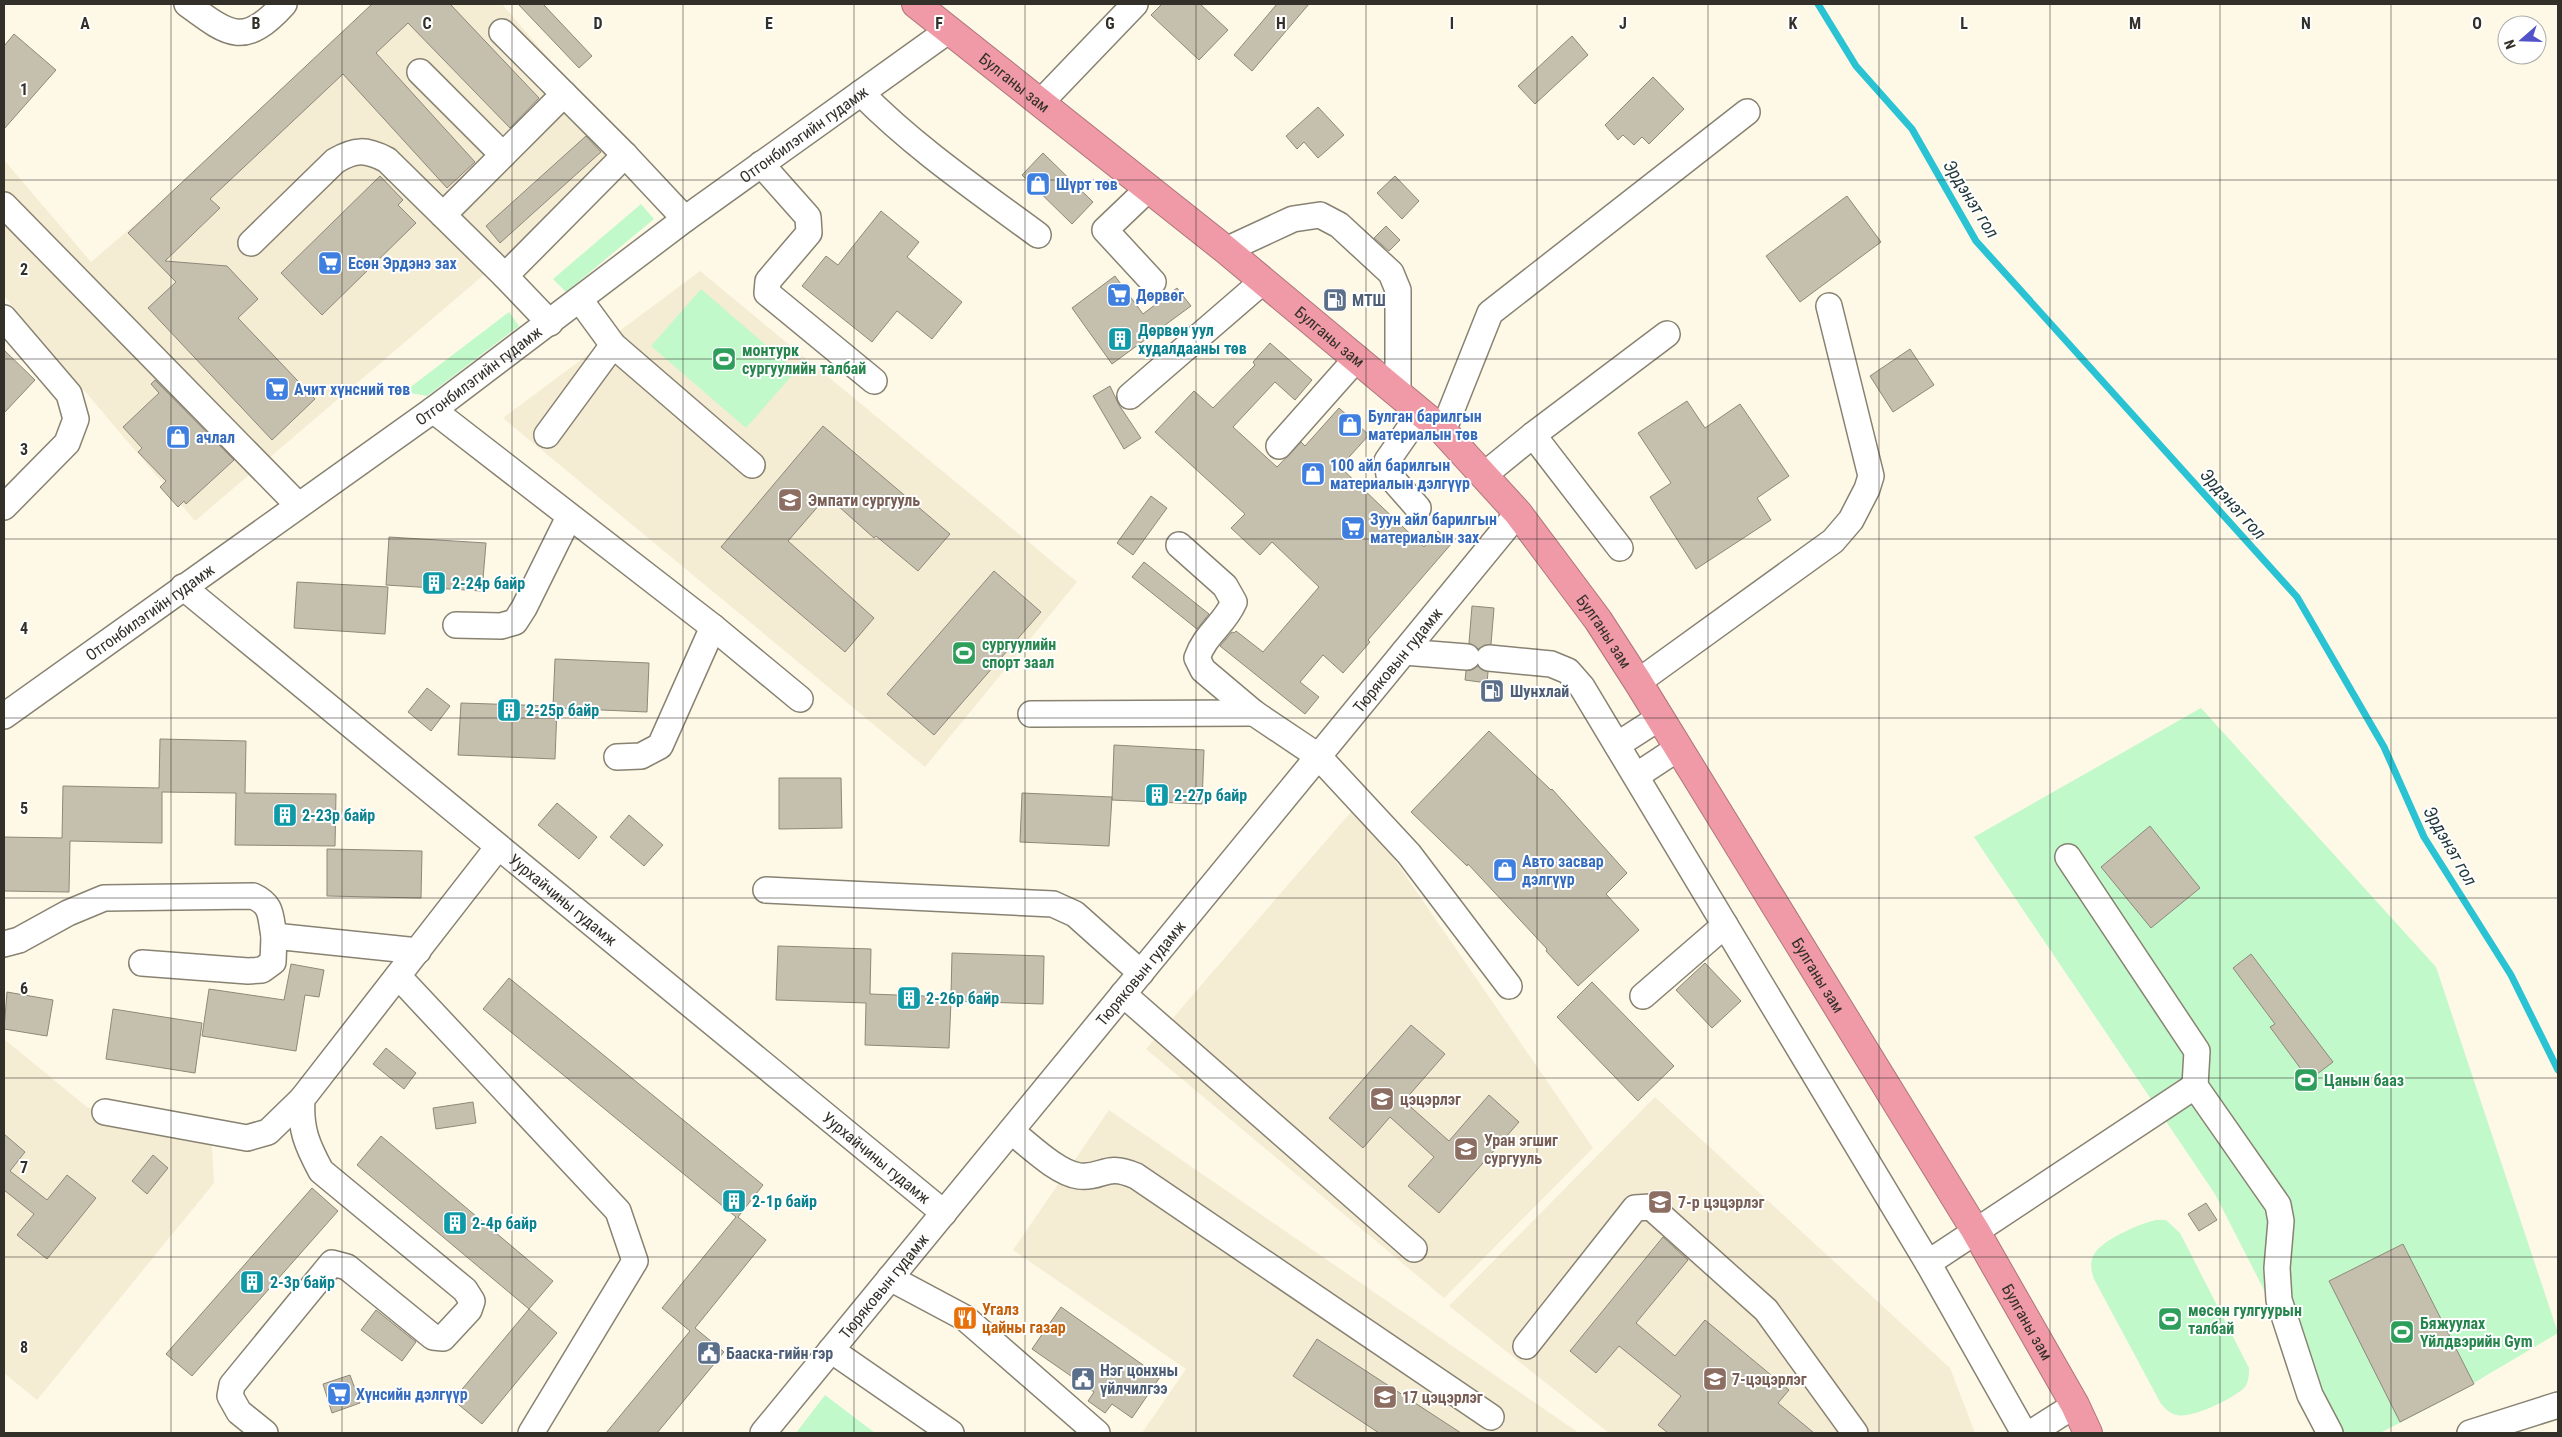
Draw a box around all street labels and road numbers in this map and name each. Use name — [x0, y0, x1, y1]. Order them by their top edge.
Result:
street label: Булганы зам — [975, 49, 1054, 117]
street label: Отгонбилэгийн гудамж — [736, 82, 872, 187]
street label: Булганы зам — [1291, 303, 1368, 371]
street label: Отгонбилэгийн гудамж — [412, 322, 546, 430]
street label: Отгонбилэгийн гудамж — [82, 560, 218, 665]
street label: Булганы зам — [1572, 591, 1636, 672]
street label: Тюряковын гудамж — [1349, 604, 1447, 717]
street label: Уурхайчины гудамж — [505, 850, 621, 950]
street label: Тюряковын гудамж — [1092, 917, 1190, 1030]
street label: Булганы зам — [1788, 934, 1848, 1017]
street label: Уурхайчины гудамж — [818, 1108, 934, 1208]
street label: Тюряковын гудамж — [835, 1230, 933, 1343]
street label: Булганы зам — [1998, 1281, 2056, 1364]

